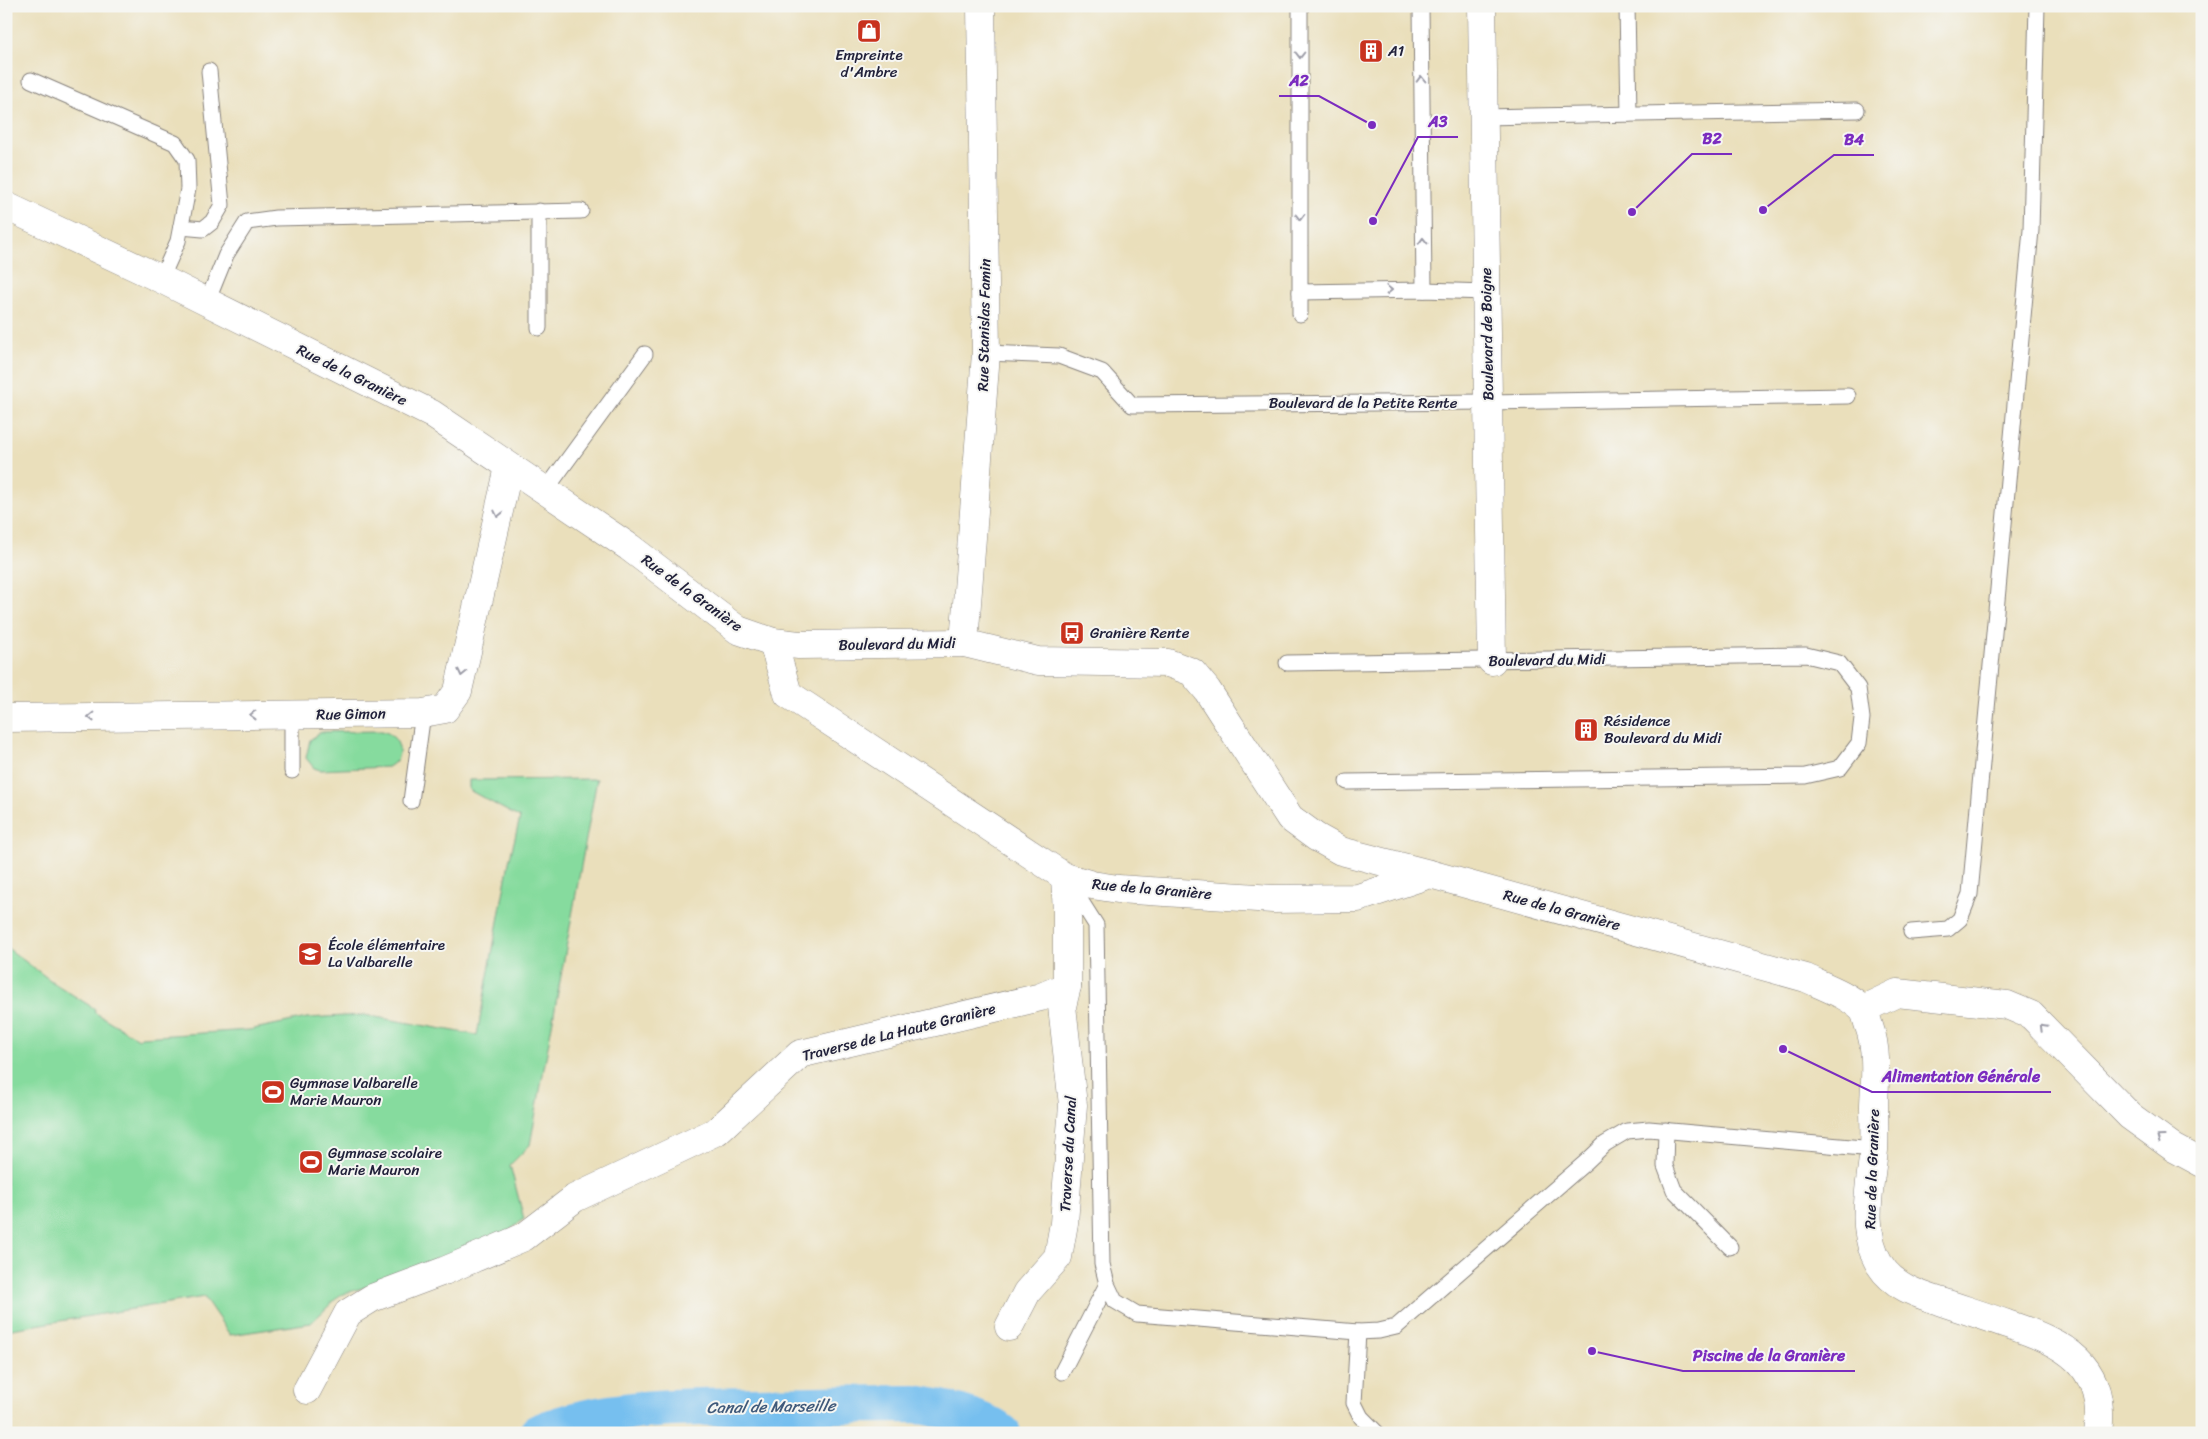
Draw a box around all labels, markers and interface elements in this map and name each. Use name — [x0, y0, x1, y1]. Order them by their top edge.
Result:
shop icon: Empreinte d'Ambre — [856, 18, 882, 44]
building icon: A1 — [1358, 38, 1384, 64]
place label: A1 — [1387, 38, 1404, 64]
place label: Empreinte d'Ambre — [835, 42, 903, 85]
one-way arrow — [1295, 52, 1305, 59]
callout: A2 — [1279, 65, 1319, 96]
text: A2 — [1288, 66, 1310, 95]
one-way arrow — [1416, 74, 1426, 82]
callout: A3 — [1418, 106, 1458, 137]
text: A3 — [1427, 107, 1448, 136]
callout: B2 — [1692, 123, 1732, 154]
text: B2 — [1702, 124, 1722, 153]
callout: B4 — [1834, 124, 1874, 155]
text: B4 — [1844, 125, 1864, 154]
one-way arrow — [1295, 214, 1305, 222]
one-way arrow — [1418, 237, 1428, 244]
street label: Rue Stanislas Famin — [970, 258, 998, 392]
street label: Boulevard de Boigne — [1473, 267, 1501, 401]
one-way arrow — [1385, 285, 1393, 295]
street label: Rue de la Granière — [292, 337, 412, 413]
street label: Boulevard de la Petite Rente — [1269, 390, 1458, 416]
one-way arrow — [493, 510, 504, 519]
street label: Rue de la Granière — [636, 547, 749, 639]
bus stop icon: Granière Rente — [1059, 620, 1085, 646]
place label: Granière Rente — [1090, 620, 1190, 646]
street label: Boulevard du Midi — [838, 630, 957, 658]
street label: Boulevard du Midi — [1488, 646, 1607, 674]
one-way arrow — [457, 668, 468, 677]
street label: Rue Gimon — [316, 700, 386, 728]
place label: Résidence Boulevard du Midi — [1604, 708, 1722, 751]
one-way arrow — [249, 710, 256, 720]
one-way arrow — [86, 712, 94, 722]
building icon: Résidence Boulevard du Midi — [1573, 717, 1599, 743]
street label: Rue de la Granière — [1091, 871, 1213, 907]
street label: Rue de la Granière — [1501, 882, 1624, 938]
place label: École élémentaire La Valbarelle — [328, 932, 445, 975]
school or university icon: École élémentaire La Valbarelle — [297, 941, 323, 967]
street label: Traverse de La Haute Granière — [799, 995, 999, 1069]
one-way arrow — [2039, 1023, 2048, 1032]
callout: Alimentation Générale — [1872, 1061, 2051, 1092]
text: Alimentation Générale — [1881, 1062, 2041, 1091]
place label: Gymnase Valbarelle Marie Mauron — [290, 1070, 418, 1113]
sports icon: Gymnase Valbarelle Marie Mauron — [260, 1079, 286, 1105]
street label: Traverse du Canal — [1052, 1095, 1084, 1213]
street label: Rue de la Granière — [1857, 1108, 1887, 1230]
one-way arrow — [2156, 1135, 2166, 1144]
place label: Gymnase scolaire Marie Mauron — [328, 1140, 442, 1183]
sports icon: Gymnase scolaire Marie Mauron — [298, 1149, 324, 1175]
callout: Piscine de la Granière — [1683, 1340, 1855, 1371]
text: Piscine de la Granière — [1693, 1341, 1846, 1370]
water label: Canal de Marseille — [706, 1391, 837, 1422]

